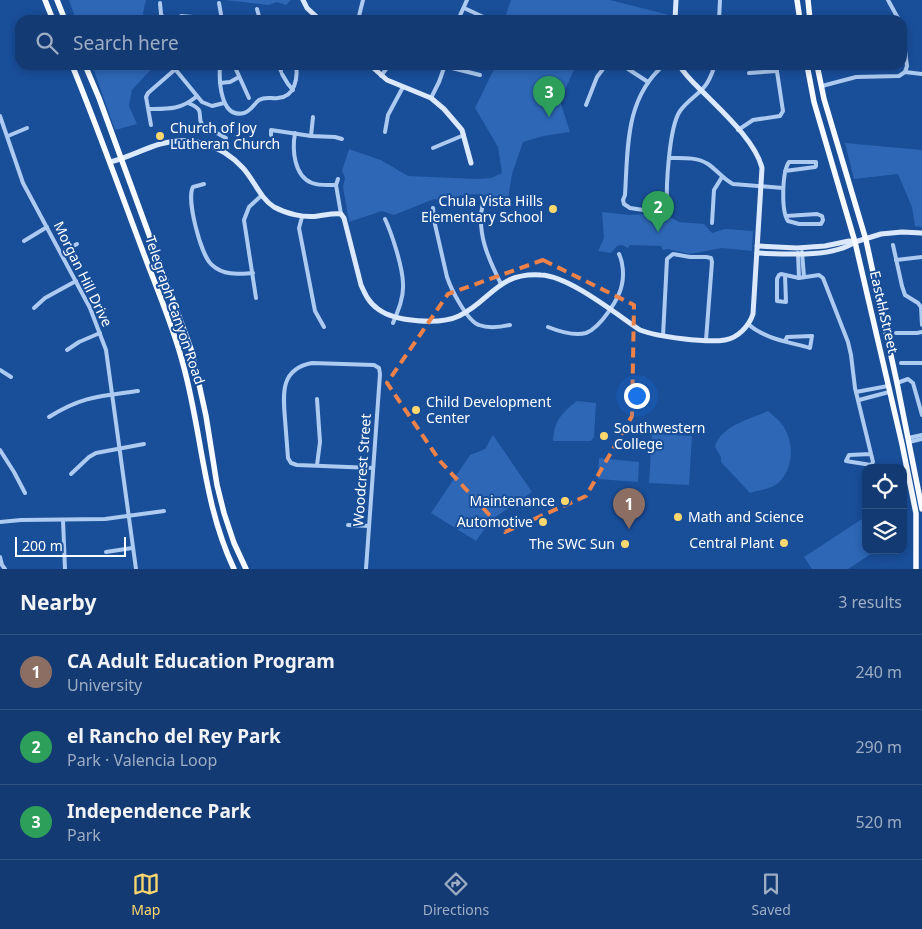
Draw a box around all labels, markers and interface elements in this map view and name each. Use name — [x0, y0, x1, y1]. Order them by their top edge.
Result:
search box — [15, 15, 907, 70]
icon: search — [33, 29, 61, 57]
text: Search here — [73, 30, 179, 56]
pin: 3 — [533, 76, 565, 117]
place label: Church of Joy Lutheran Church — [170, 118, 280, 153]
marker: Church of Joy Lutheran Church — [154, 130, 166, 142]
place label: Chula Vista Hills Elementary School — [421, 191, 543, 226]
pin: 2 — [642, 191, 674, 232]
marker: Chula Vista Hills Elementary School — [547, 203, 559, 215]
street label: Morgan Hill Drive — [50, 218, 117, 330]
street label: Telegraph Canyon Road — [141, 233, 210, 387]
street label: East H Street — [866, 269, 903, 355]
your location — [624, 383, 650, 409]
place label: Child Development Center — [426, 392, 551, 427]
marker: Child Development Center — [410, 404, 422, 416]
street label: Woodcrest Street — [348, 413, 375, 527]
place label: Southwestern College — [614, 418, 706, 453]
marker: Southwestern College — [598, 430, 610, 442]
map controls — [862, 464, 907, 554]
button: locate — [862, 464, 907, 509]
pin: 1 — [613, 488, 645, 529]
place label: Maintenance — [469, 491, 555, 510]
marker: Maintenance — [559, 495, 571, 507]
place label: Math and Science — [688, 507, 804, 526]
button: layers — [862, 509, 907, 554]
marker: Math and Science — [672, 511, 684, 523]
place label: Automotive — [457, 512, 533, 531]
marker: Automotive — [537, 516, 549, 528]
place label: Central Plant — [689, 533, 774, 552]
scale bar — [15, 534, 126, 557]
place label: The SWC Sun — [529, 534, 615, 553]
text: 200 m — [22, 536, 63, 555]
marker: Central Plant — [778, 537, 790, 549]
marker: The SWC Sun — [619, 538, 631, 550]
text: Nearby — [20, 588, 96, 616]
text: 3 results — [838, 591, 902, 613]
text: CA Adult Education Program — [67, 648, 335, 674]
text: 1 — [31, 661, 41, 683]
text: 240 m — [855, 661, 902, 683]
text: University — [67, 674, 142, 696]
text: el Rancho del Rey Park — [67, 723, 281, 749]
text: 2 — [31, 736, 41, 758]
text: 290 m — [855, 736, 902, 758]
text: Park · Valencia Loop — [67, 749, 217, 771]
text: Independence Park — [67, 798, 251, 824]
text: 3 — [31, 811, 41, 833]
text: 520 m — [855, 811, 902, 833]
text: Park — [67, 824, 101, 846]
tab: Map — [131, 870, 160, 919]
tab: Directions — [423, 870, 489, 919]
tab: Saved — [752, 870, 791, 919]

